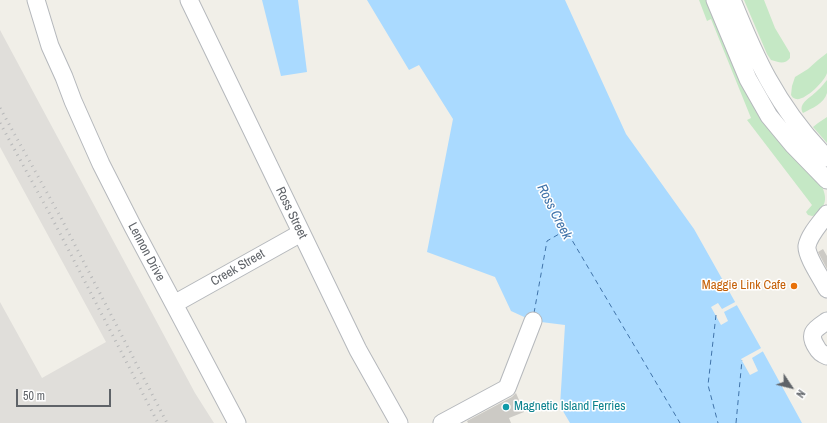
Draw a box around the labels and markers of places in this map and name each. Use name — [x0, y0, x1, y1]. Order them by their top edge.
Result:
place label: Maggie Link Cafe — [702, 278, 786, 294]
marker: Maggie Link Cafe — [789, 281, 799, 291]
place label: Magnetic Island Ferries — [514, 399, 625, 415]
marker: Magnetic Island Ferries — [501, 402, 511, 412]

